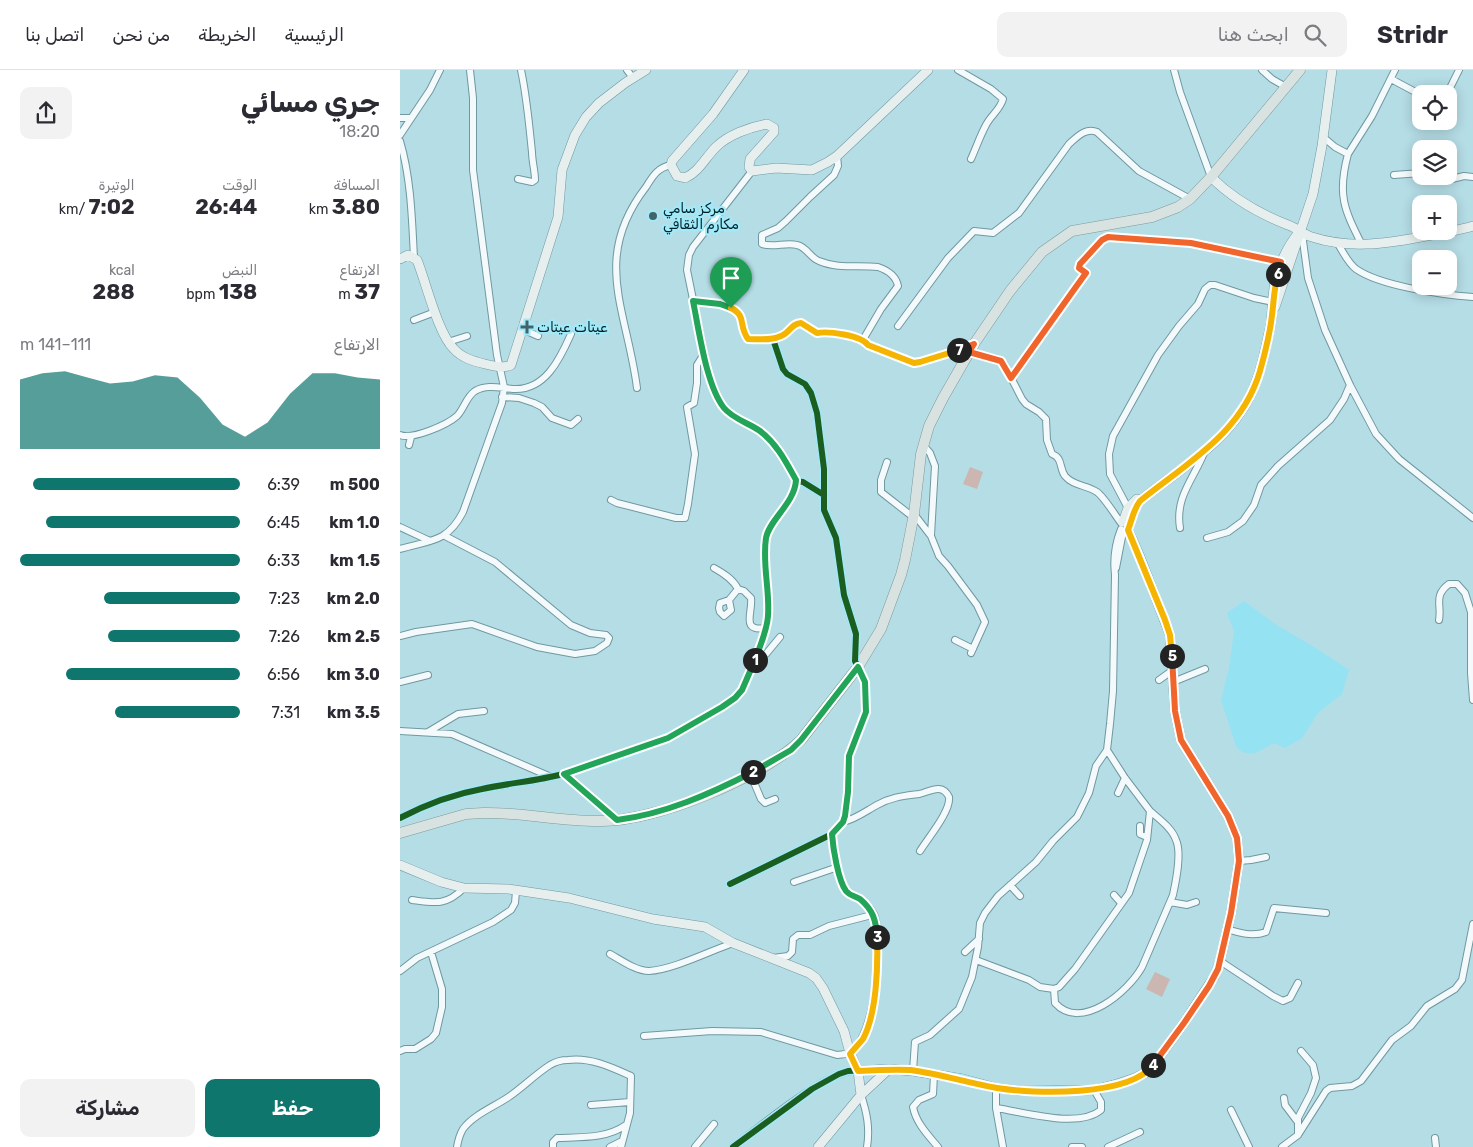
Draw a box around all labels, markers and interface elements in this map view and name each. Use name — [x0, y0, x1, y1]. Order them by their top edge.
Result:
search box — [997, 12, 1347, 57]
icon: search — [1301, 21, 1329, 49]
text: Stridr — [1377, 21, 1448, 49]
text: ابحث هنا — [1217, 23, 1289, 46]
text: اتصل بنا — [25, 24, 84, 46]
text: من نحن — [112, 24, 170, 46]
text: الخريطة — [198, 24, 256, 46]
text: الرئيسية — [284, 24, 344, 46]
map controls — [1412, 85, 1457, 295]
button: locate — [1412, 85, 1457, 130]
text: جري مسائي — [241, 86, 380, 119]
button: share — [20, 87, 72, 139]
text: 18:20 — [339, 122, 380, 141]
button: layers — [1412, 140, 1457, 185]
text: الوتيرة — [99, 177, 135, 194]
text: الوقت — [222, 177, 257, 194]
text: المسافة — [333, 177, 380, 194]
text: 7:02 — [89, 194, 135, 219]
text: 26:44 — [195, 194, 257, 219]
text: 3.80 — [332, 194, 380, 219]
button: + — [1412, 195, 1457, 240]
place label: مركز سامي مكارم الثقافي — [663, 200, 739, 235]
text: /km — [59, 201, 89, 218]
text: km — [309, 201, 332, 218]
marker: مركز سامي مكارم الثقافي — [647, 210, 659, 222]
button: − — [1412, 250, 1457, 295]
pin — [710, 257, 752, 308]
text: kcal — [109, 262, 135, 279]
text: النبض — [222, 262, 257, 279]
text: الارتفاع — [340, 262, 380, 279]
pin: 6 — [1266, 262, 1290, 286]
icon: arrive — [717, 264, 745, 292]
text: 6 — [1274, 266, 1283, 283]
text: 288 — [93, 279, 135, 304]
text: 138 — [219, 279, 257, 304]
text: 37 — [354, 279, 380, 304]
text: bpm — [186, 286, 219, 303]
text: m — [338, 286, 354, 303]
place label: عيتات عيتات — [537, 319, 608, 336]
marker: عيتات عيتات — [521, 321, 533, 333]
text: 111–141 m — [20, 335, 91, 354]
text: الارتفاع — [334, 335, 380, 354]
pin: 7 — [946, 338, 972, 362]
text: 7 — [955, 342, 964, 359]
text: 6:39 — [267, 475, 300, 494]
text: 500 m — [330, 475, 380, 494]
text: 6:45 — [267, 513, 300, 532]
text: 1.0 km — [329, 513, 380, 532]
text: 6:33 — [267, 551, 300, 570]
text: 1.5 km — [330, 551, 380, 570]
text: 7:23 — [269, 589, 300, 608]
text: 2.0 km — [327, 589, 380, 608]
text: 7:26 — [269, 627, 300, 646]
text: 2.5 km — [327, 627, 380, 646]
pin: 5 — [1160, 644, 1184, 668]
pin: 1 — [742, 648, 768, 672]
text: 5 — [1168, 648, 1177, 665]
text: 1 — [752, 652, 759, 669]
text: 6:56 — [267, 665, 300, 684]
text: 3.0 km — [327, 665, 380, 684]
text: 7:31 — [272, 703, 300, 722]
text: 3.5 km — [327, 703, 380, 722]
pin: 2 — [740, 760, 766, 784]
text: 2 — [749, 764, 758, 781]
pin: 3 — [864, 924, 890, 950]
text: 3 — [873, 929, 882, 946]
pin: 4 — [1140, 1052, 1166, 1078]
text: 4 — [1149, 1057, 1158, 1074]
button: مشاركة — [20, 1079, 195, 1137]
button: حفظ — [205, 1079, 380, 1137]

